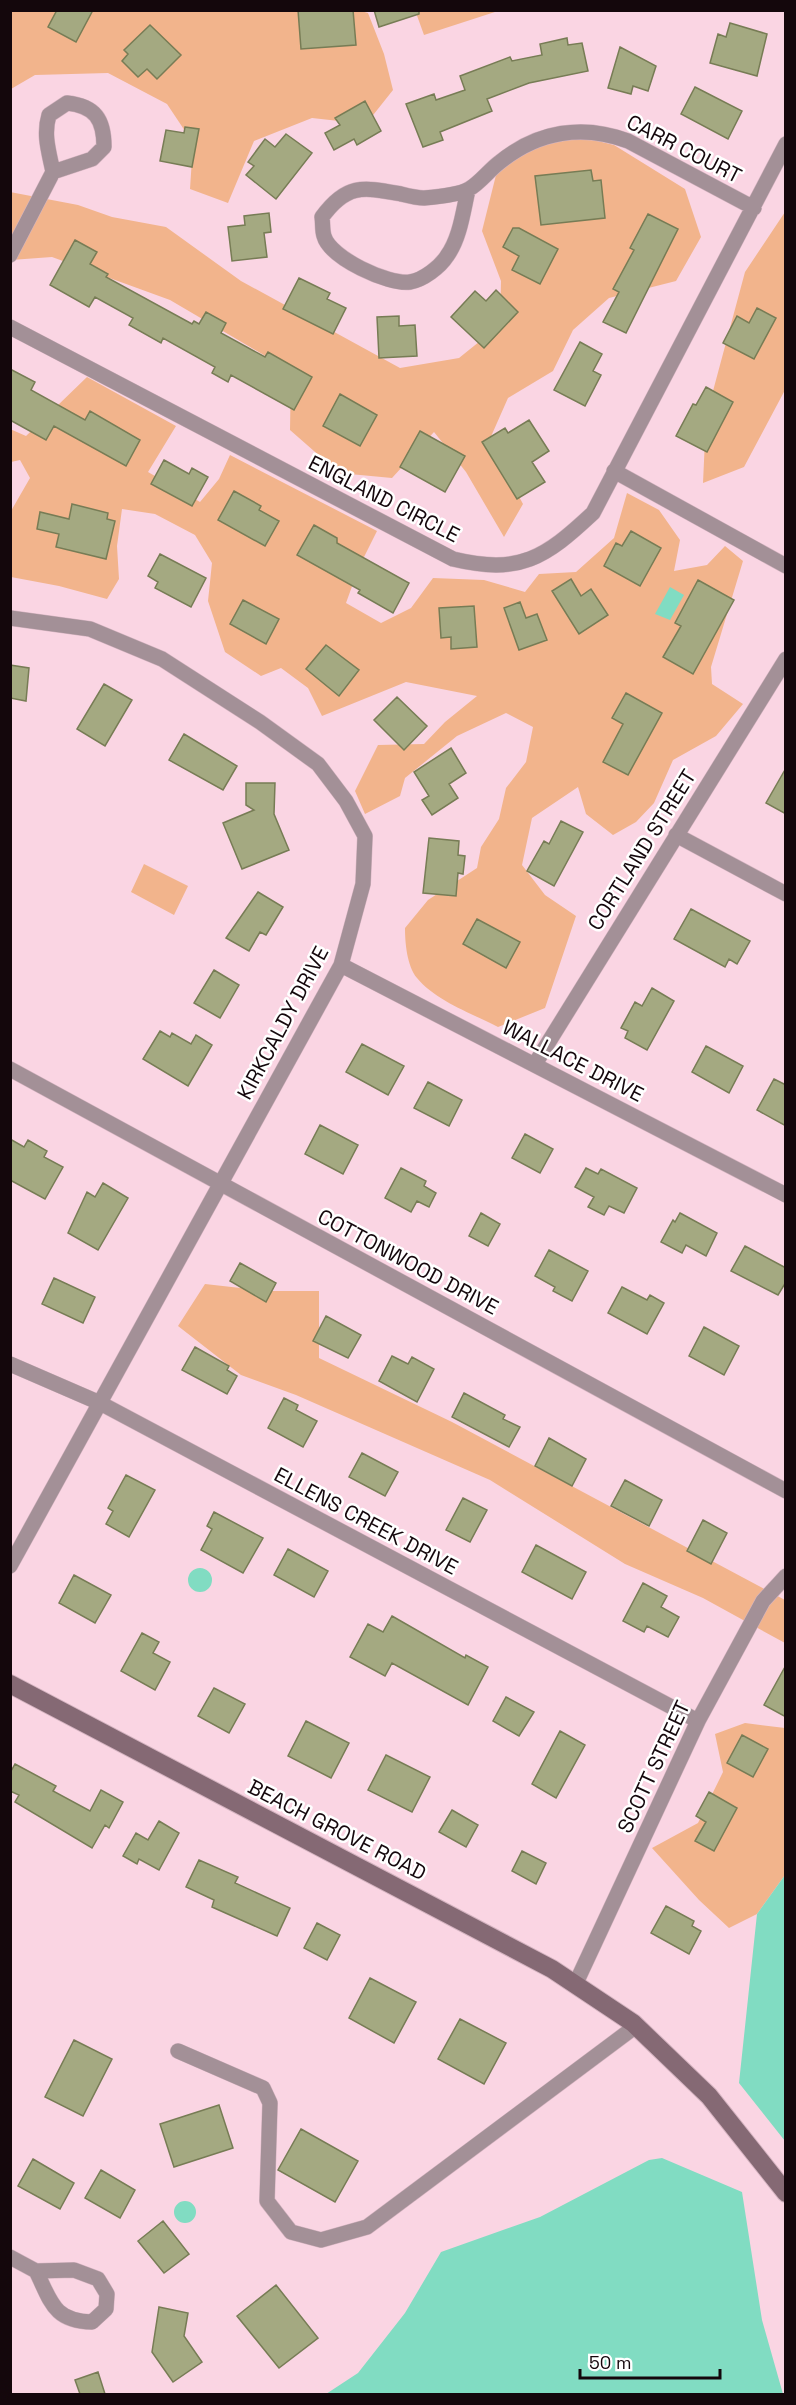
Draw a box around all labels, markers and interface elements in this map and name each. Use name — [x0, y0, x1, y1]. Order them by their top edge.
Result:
street label: CARR COURT — [622, 108, 746, 189]
street label: ENGLAND CIRCLE — [304, 449, 464, 548]
street label: CORTLAND STREET — [581, 764, 702, 935]
street label: KIRKCALDY DRIVE — [231, 941, 334, 1104]
street label: WALLACE DRIVE — [498, 1013, 648, 1108]
street label: COTTONWOOD DRIVE — [313, 1202, 503, 1321]
street label: ELLENS CREEK DRIVE — [270, 1461, 463, 1580]
street label: SCOTT STREET — [611, 1696, 696, 1837]
street label: BEACH GROVE ROAD — [243, 1773, 431, 1886]
scale bar — [580, 2342, 720, 2380]
text: 50 m — [589, 2351, 631, 2374]

